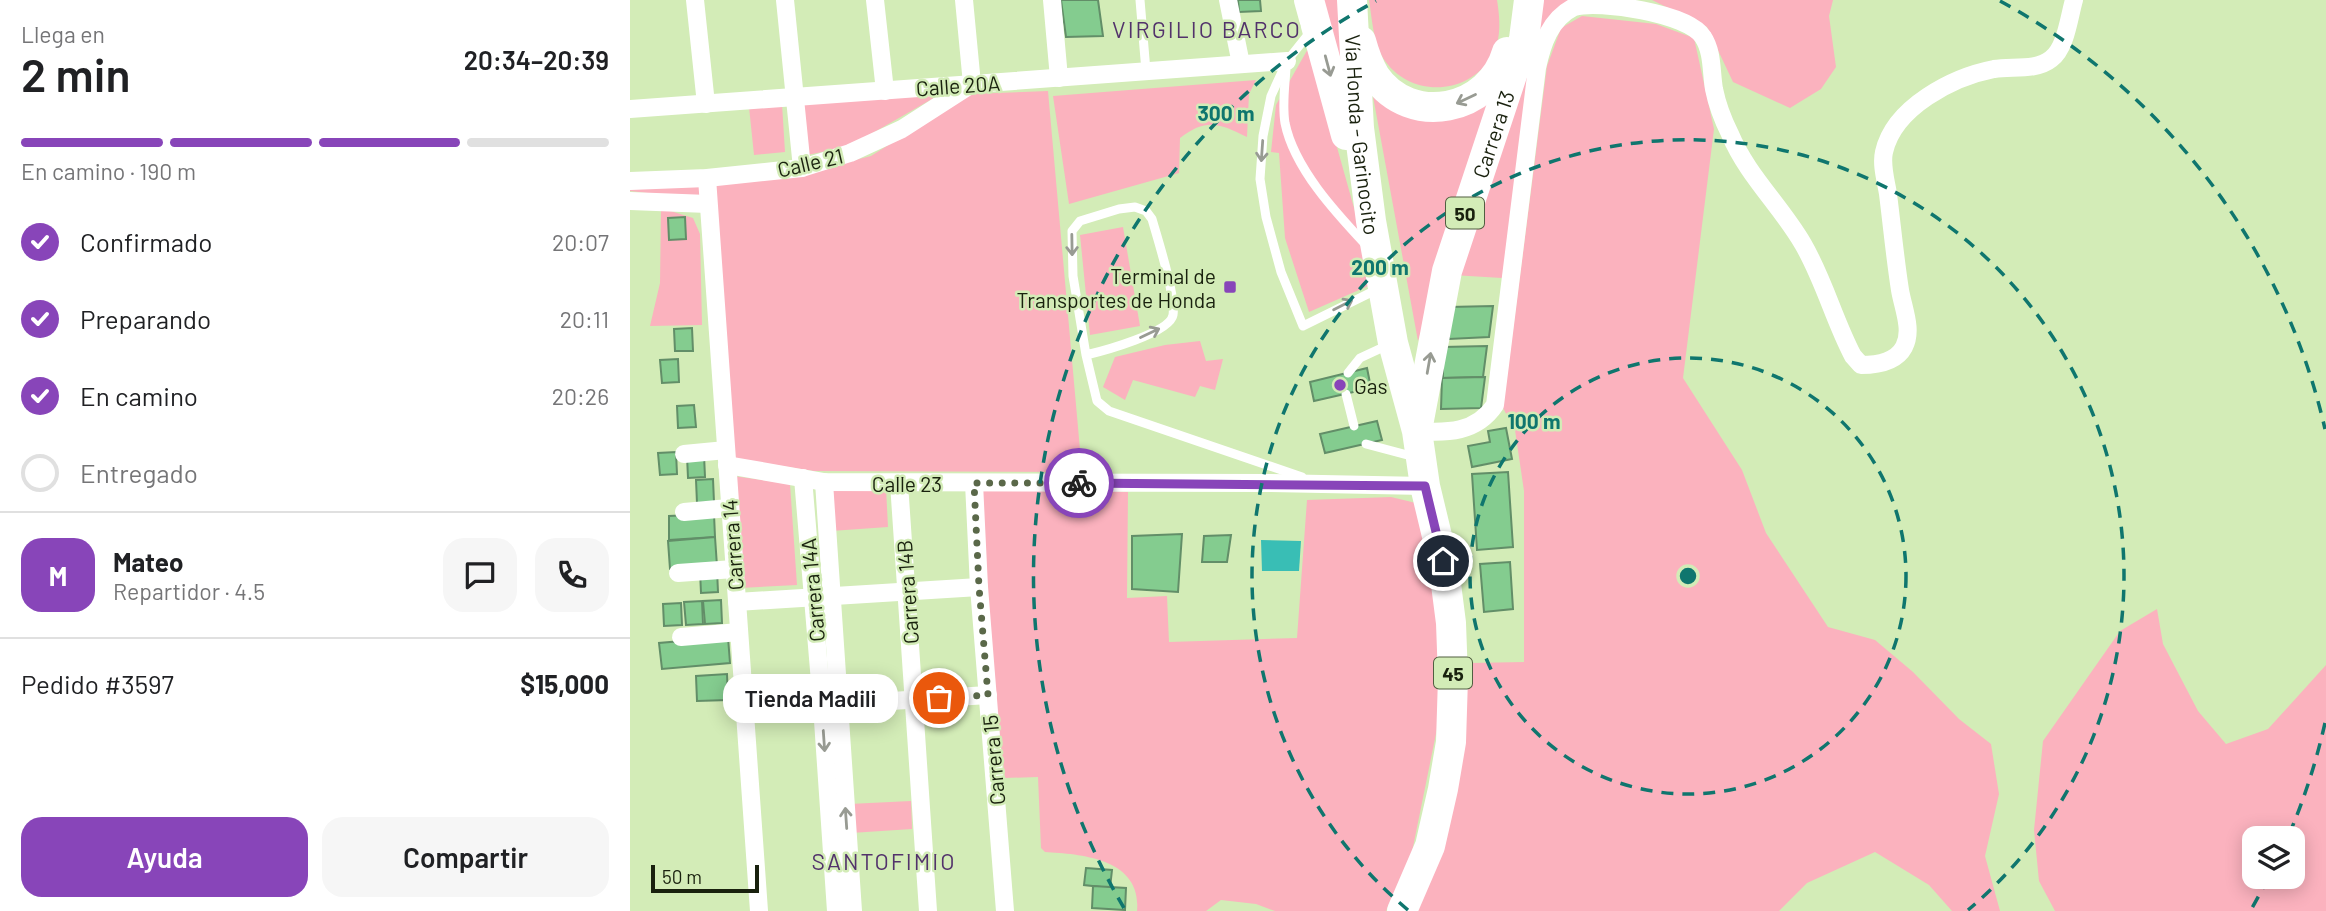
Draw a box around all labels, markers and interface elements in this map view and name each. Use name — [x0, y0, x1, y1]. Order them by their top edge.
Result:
district label: VIRGILIO BARCO — [1112, 15, 1302, 43]
text: Llega en — [21, 20, 105, 48]
street label: Vía Honda - Garinocito — [1341, 34, 1386, 237]
text: 20:34–20:39 — [464, 44, 609, 75]
text: 2 min — [21, 46, 130, 101]
one-way arrow — [1322, 54, 1335, 77]
street label: Calle 20A — [915, 70, 1001, 100]
street label: Carrera 13 — [1466, 87, 1519, 181]
one-way arrow — [1456, 93, 1477, 106]
text: 300 m — [1197, 100, 1255, 125]
one-way arrow — [1255, 139, 1268, 162]
street label: Calle 21 — [775, 142, 845, 182]
text: En camino · 190 m — [21, 157, 196, 185]
road number: 50 — [1446, 197, 1484, 228]
icon: check — [21, 223, 59, 261]
text: Confirmado — [80, 226, 212, 257]
text: 20:07 — [552, 228, 609, 256]
one-way arrow — [1065, 233, 1079, 256]
text: 200 m — [1351, 254, 1409, 279]
place label: Terminal de Transportes de Honda — [1017, 263, 1216, 312]
marker: Terminal de Transportes de Honda — [1222, 279, 1238, 295]
one-way arrow — [1332, 298, 1353, 312]
icon: check — [21, 300, 59, 338]
text: Preparando — [80, 303, 211, 334]
text: 20:11 — [560, 305, 609, 333]
one-way arrow — [1139, 326, 1160, 339]
one-way arrow — [1422, 352, 1436, 375]
place label: Gas — [1354, 373, 1388, 398]
icon: check — [21, 377, 59, 415]
marker: Gas — [1332, 377, 1348, 393]
text: En camino — [80, 380, 198, 411]
text: 20:26 — [552, 382, 609, 410]
text: 100 m — [1507, 408, 1561, 433]
courier — [1044, 448, 1114, 518]
text: Entregado — [80, 457, 198, 488]
icon: bike — [1060, 464, 1098, 502]
street label: Calle 23 — [872, 471, 942, 496]
street label: Carrera 14 — [716, 499, 748, 591]
pin — [1413, 531, 1473, 591]
street label: Carrera 14A — [795, 537, 829, 643]
button: chat — [443, 538, 517, 612]
button: phone — [535, 538, 609, 612]
street label: Carrera 14B — [891, 539, 923, 645]
icon: home — [1424, 542, 1462, 580]
text: Mateo — [113, 546, 183, 577]
text: M — [49, 560, 67, 591]
centre of rings — [1676, 564, 1700, 588]
text: Repartidor · 4.5 — [113, 577, 265, 605]
road number: 45 — [1434, 658, 1472, 688]
text: Pedido #3597 — [21, 668, 174, 699]
text: $15,000 — [520, 668, 609, 699]
pin — [909, 668, 969, 728]
callout: Tienda Madili — [722, 674, 897, 722]
icon: bag — [920, 679, 958, 717]
text: Tienda Madili — [745, 684, 876, 712]
street label: Carrera 15 — [977, 714, 1009, 806]
one-way arrow — [818, 730, 831, 753]
one-way arrow — [840, 807, 853, 830]
button: Ayuda — [21, 817, 308, 897]
button: Compartir — [322, 817, 609, 897]
map controls — [2242, 826, 2305, 889]
button: layers — [2242, 826, 2305, 889]
district label: SANTOFIMIO — [812, 847, 956, 875]
scale bar — [651, 862, 760, 894]
text: 50 m — [662, 865, 702, 888]

